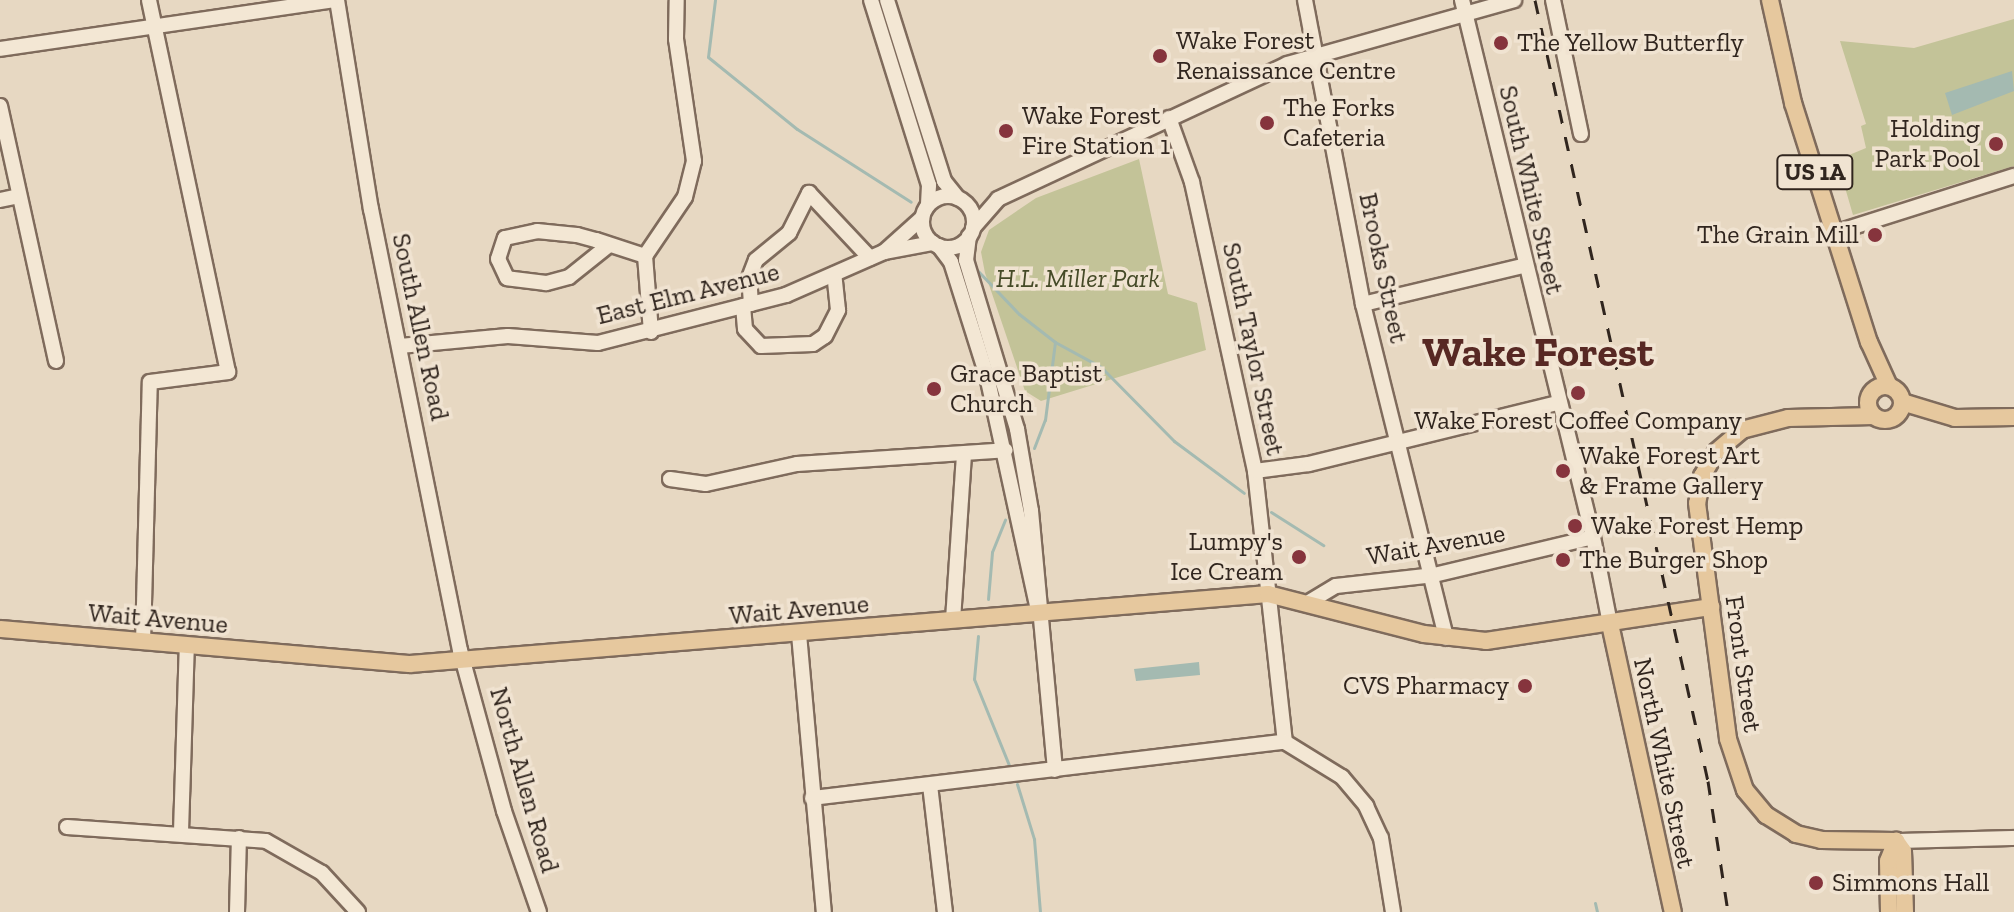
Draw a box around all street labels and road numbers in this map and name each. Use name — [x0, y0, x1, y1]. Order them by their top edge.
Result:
street label: South White Street — [1492, 82, 1570, 298]
road number: US 1A — [1775, 152, 1855, 192]
street label: Brooks Street — [1352, 190, 1414, 346]
street label: South Allen Road — [385, 230, 455, 424]
street label: South Taylor Street — [1215, 239, 1291, 459]
street label: East Elm Avenue — [593, 256, 783, 332]
street label: Wait Avenue — [1364, 517, 1508, 573]
street label: Wait Avenue — [727, 588, 871, 632]
street label: Front Street — [1718, 594, 1768, 734]
street label: Wait Avenue — [86, 597, 230, 641]
street label: North White Street — [1626, 654, 1702, 872]
street label: North Allen Road — [482, 683, 566, 877]

